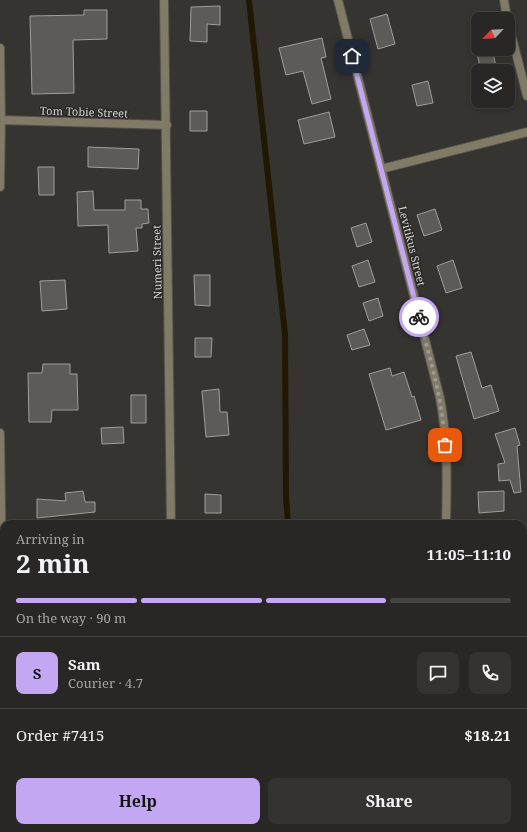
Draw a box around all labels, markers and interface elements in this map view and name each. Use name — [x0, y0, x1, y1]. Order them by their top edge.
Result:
north arrow — [471, 12, 515, 56]
map controls — [471, 12, 515, 108]
pin — [335, 39, 369, 73]
icon: home — [341, 45, 363, 67]
button: layers — [471, 64, 515, 108]
street label: Tom Tobie Street — [40, 102, 128, 121]
street label: Levitikus Street — [395, 204, 430, 288]
street label: Numeri Street — [148, 225, 165, 299]
courier — [399, 297, 439, 337]
icon: bike — [408, 306, 430, 328]
pin — [428, 428, 462, 462]
icon: bag — [434, 434, 456, 456]
text: Arriving in — [16, 530, 85, 548]
text: 11:05–11:10 — [427, 544, 511, 564]
text: 2 min — [16, 545, 90, 581]
text: On the way · 90 m — [16, 609, 126, 627]
button: chat — [417, 652, 459, 694]
button: phone — [469, 652, 511, 694]
text: Sam — [68, 654, 100, 674]
text: S — [33, 663, 41, 683]
text: Courier · 4.7 — [68, 674, 143, 692]
text: Order #7415 — [16, 725, 104, 745]
text: $18.21 — [464, 725, 511, 745]
button: Help — [16, 778, 260, 824]
button: Share — [268, 778, 511, 824]

